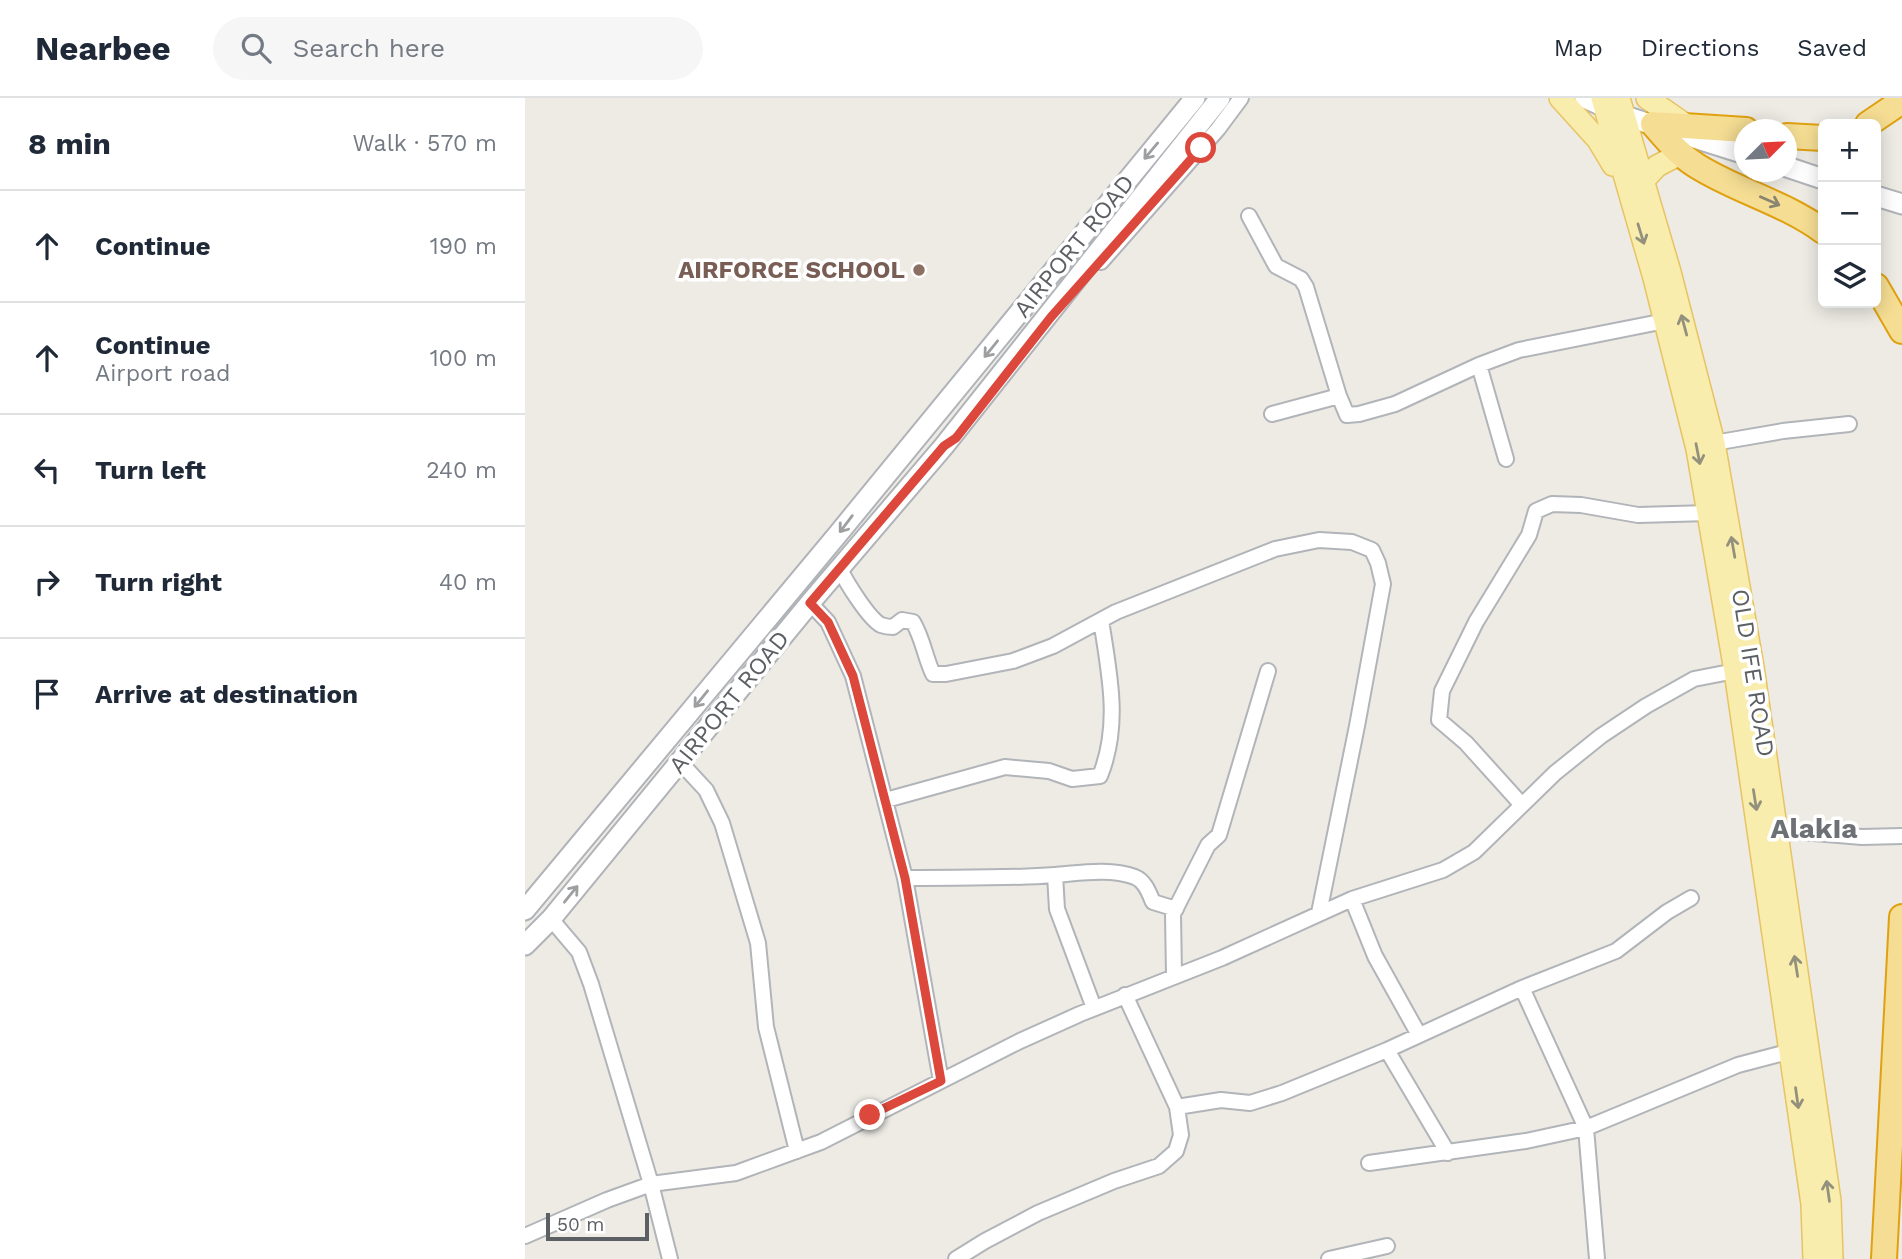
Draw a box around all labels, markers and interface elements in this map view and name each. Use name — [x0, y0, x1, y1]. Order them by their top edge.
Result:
search box — [213, 17, 703, 80]
text: Nearbee — [35, 29, 171, 68]
icon: search — [237, 29, 275, 67]
text: Search here — [293, 33, 445, 63]
text: Map — [1554, 34, 1603, 62]
text: Directions — [1641, 34, 1759, 62]
text: Saved — [1797, 34, 1867, 62]
north arrow — [1734, 119, 1797, 182]
map controls — [1818, 119, 1881, 308]
button: + — [1818, 119, 1881, 182]
text: 8 min — [28, 126, 111, 161]
text: Walk · 570 m — [352, 130, 497, 157]
route start — [1185, 132, 1216, 163]
one-way arrow — [1143, 141, 1159, 159]
street label: AIRPORT ROAD — [1008, 169, 1140, 323]
button: − — [1818, 182, 1881, 245]
one-way arrow — [1759, 195, 1780, 208]
one-way arrow — [1635, 223, 1648, 245]
icon: ahead — [28, 227, 66, 265]
text: Continue — [95, 231, 211, 261]
text: 190 m — [430, 233, 497, 260]
button: layers — [1818, 245, 1881, 308]
place label: AIRFORCE SCHOOL — [678, 256, 905, 284]
marker: AIRFORCE SCHOOL — [911, 262, 927, 278]
one-way arrow — [1677, 314, 1690, 337]
text: Continue — [95, 330, 211, 360]
icon: ahead — [28, 339, 66, 377]
one-way arrow — [983, 339, 999, 357]
text: 100 m — [430, 345, 497, 372]
text: Airport road — [95, 360, 230, 387]
one-way arrow — [1692, 442, 1705, 465]
icon: left — [28, 451, 66, 489]
text: Turn left — [95, 455, 206, 485]
text: 240 m — [426, 457, 497, 484]
one-way arrow — [838, 514, 853, 532]
one-way arrow — [1726, 536, 1739, 559]
icon: right — [28, 563, 66, 601]
text: Turn right — [95, 567, 222, 597]
text: 40 m — [439, 569, 497, 596]
street label: OLD IFE ROAD — [1726, 587, 1780, 759]
street label: AIRPORT ROAD — [663, 625, 795, 779]
icon: arrive — [28, 675, 66, 713]
text: Arrive at destination — [95, 679, 358, 709]
one-way arrow — [693, 690, 709, 708]
one-way arrow — [1749, 788, 1762, 811]
district label: AlakIa — [1770, 812, 1858, 845]
one-way arrow — [563, 886, 579, 904]
one-way arrow — [1789, 955, 1802, 978]
one-way arrow — [1791, 1086, 1804, 1109]
route end — [854, 1099, 885, 1130]
one-way arrow — [1822, 1180, 1835, 1203]
scale bar — [546, 1210, 649, 1242]
text: 50 m — [557, 1213, 604, 1236]

